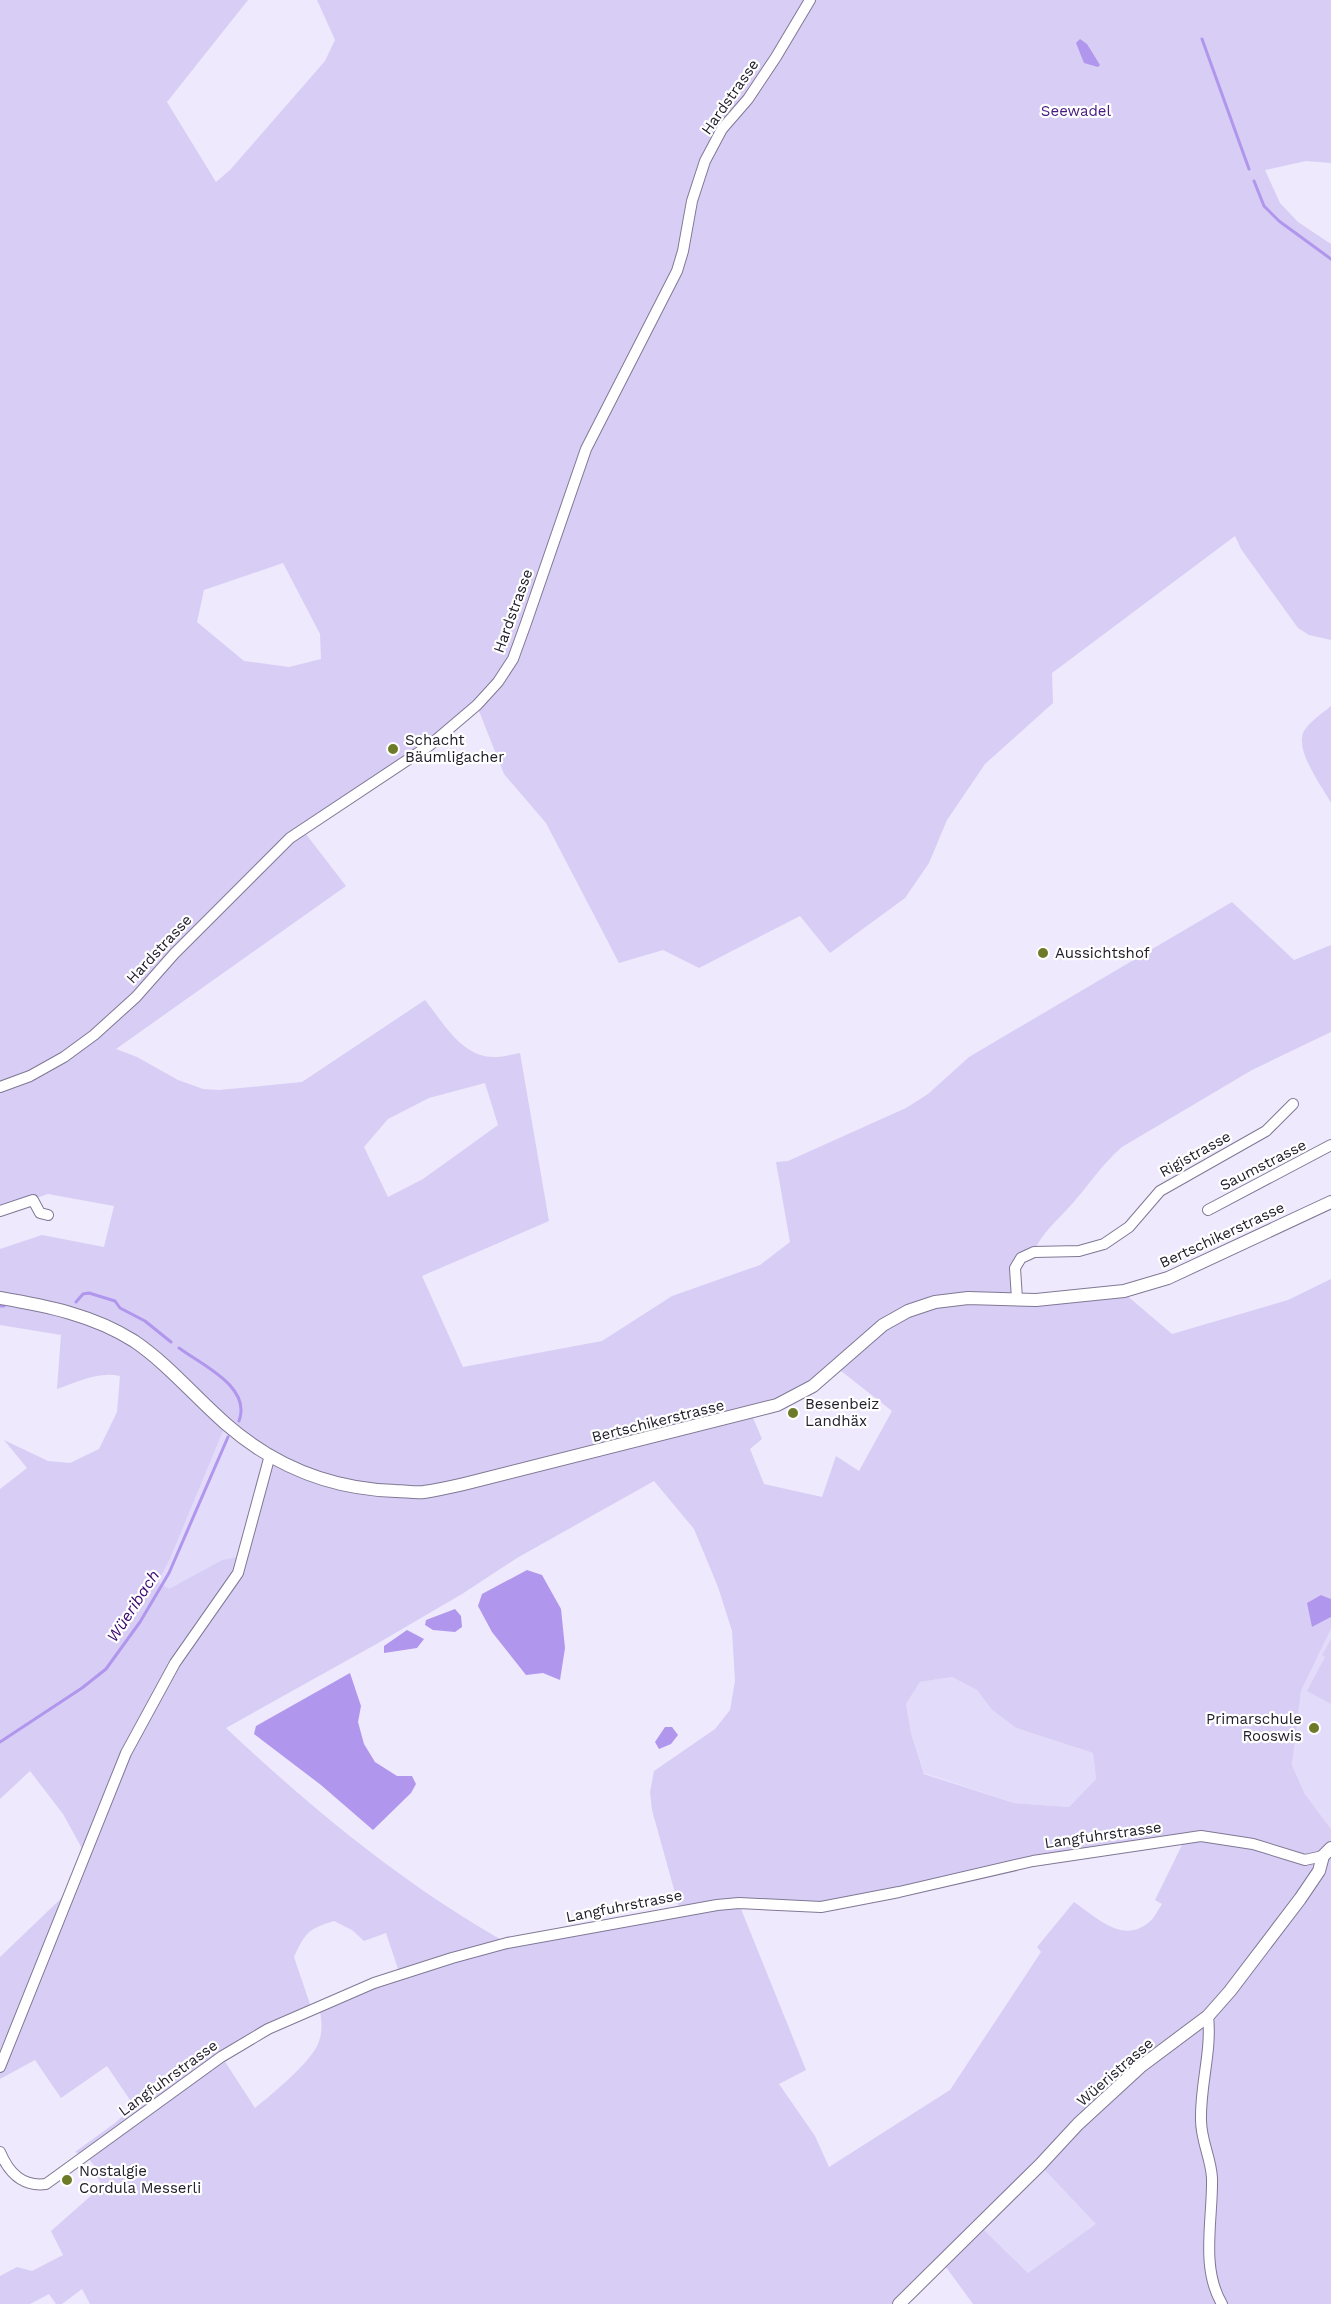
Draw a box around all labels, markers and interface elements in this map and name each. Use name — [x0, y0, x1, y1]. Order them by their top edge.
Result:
street label: Hardstrasse — [697, 56, 763, 138]
park label: Seewadel — [1041, 102, 1112, 120]
street label: Hardstrasse — [490, 567, 536, 655]
place label: Schacht Bäumligacher — [405, 731, 504, 766]
marker: Schacht Bäumligacher — [386, 742, 400, 756]
street label: Hardstrasse — [122, 911, 196, 987]
place label: Aussichtshof — [1055, 944, 1150, 962]
marker: Aussichtshof — [1036, 946, 1050, 960]
street label: Rigistrasse — [1156, 1127, 1234, 1181]
street label: Saumstrasse — [1217, 1136, 1309, 1194]
street label: Bertschikerstrasse — [1157, 1198, 1287, 1272]
place label: Besenbeiz Landhäx — [805, 1395, 879, 1430]
street label: Bertschikerstrasse — [590, 1396, 726, 1446]
marker: Besenbeiz Landhäx — [786, 1406, 800, 1420]
water label: Wüeribach — [103, 1567, 163, 1645]
place label: Primarschule Rooswis — [1206, 1710, 1302, 1745]
marker: Primarschule Rooswis — [1307, 1721, 1321, 1735]
street label: Langfuhrstrasse — [1043, 1818, 1163, 1852]
street label: Langfuhrstrasse — [564, 1886, 684, 1926]
street label: Wüeristrasse — [1073, 2034, 1157, 2110]
street label: Langfuhrstrasse — [115, 2036, 221, 2120]
place label: Nostalgie Cordula Messerli — [79, 2162, 201, 2197]
marker: Nostalgie Cordula Messerli — [60, 2173, 74, 2187]

